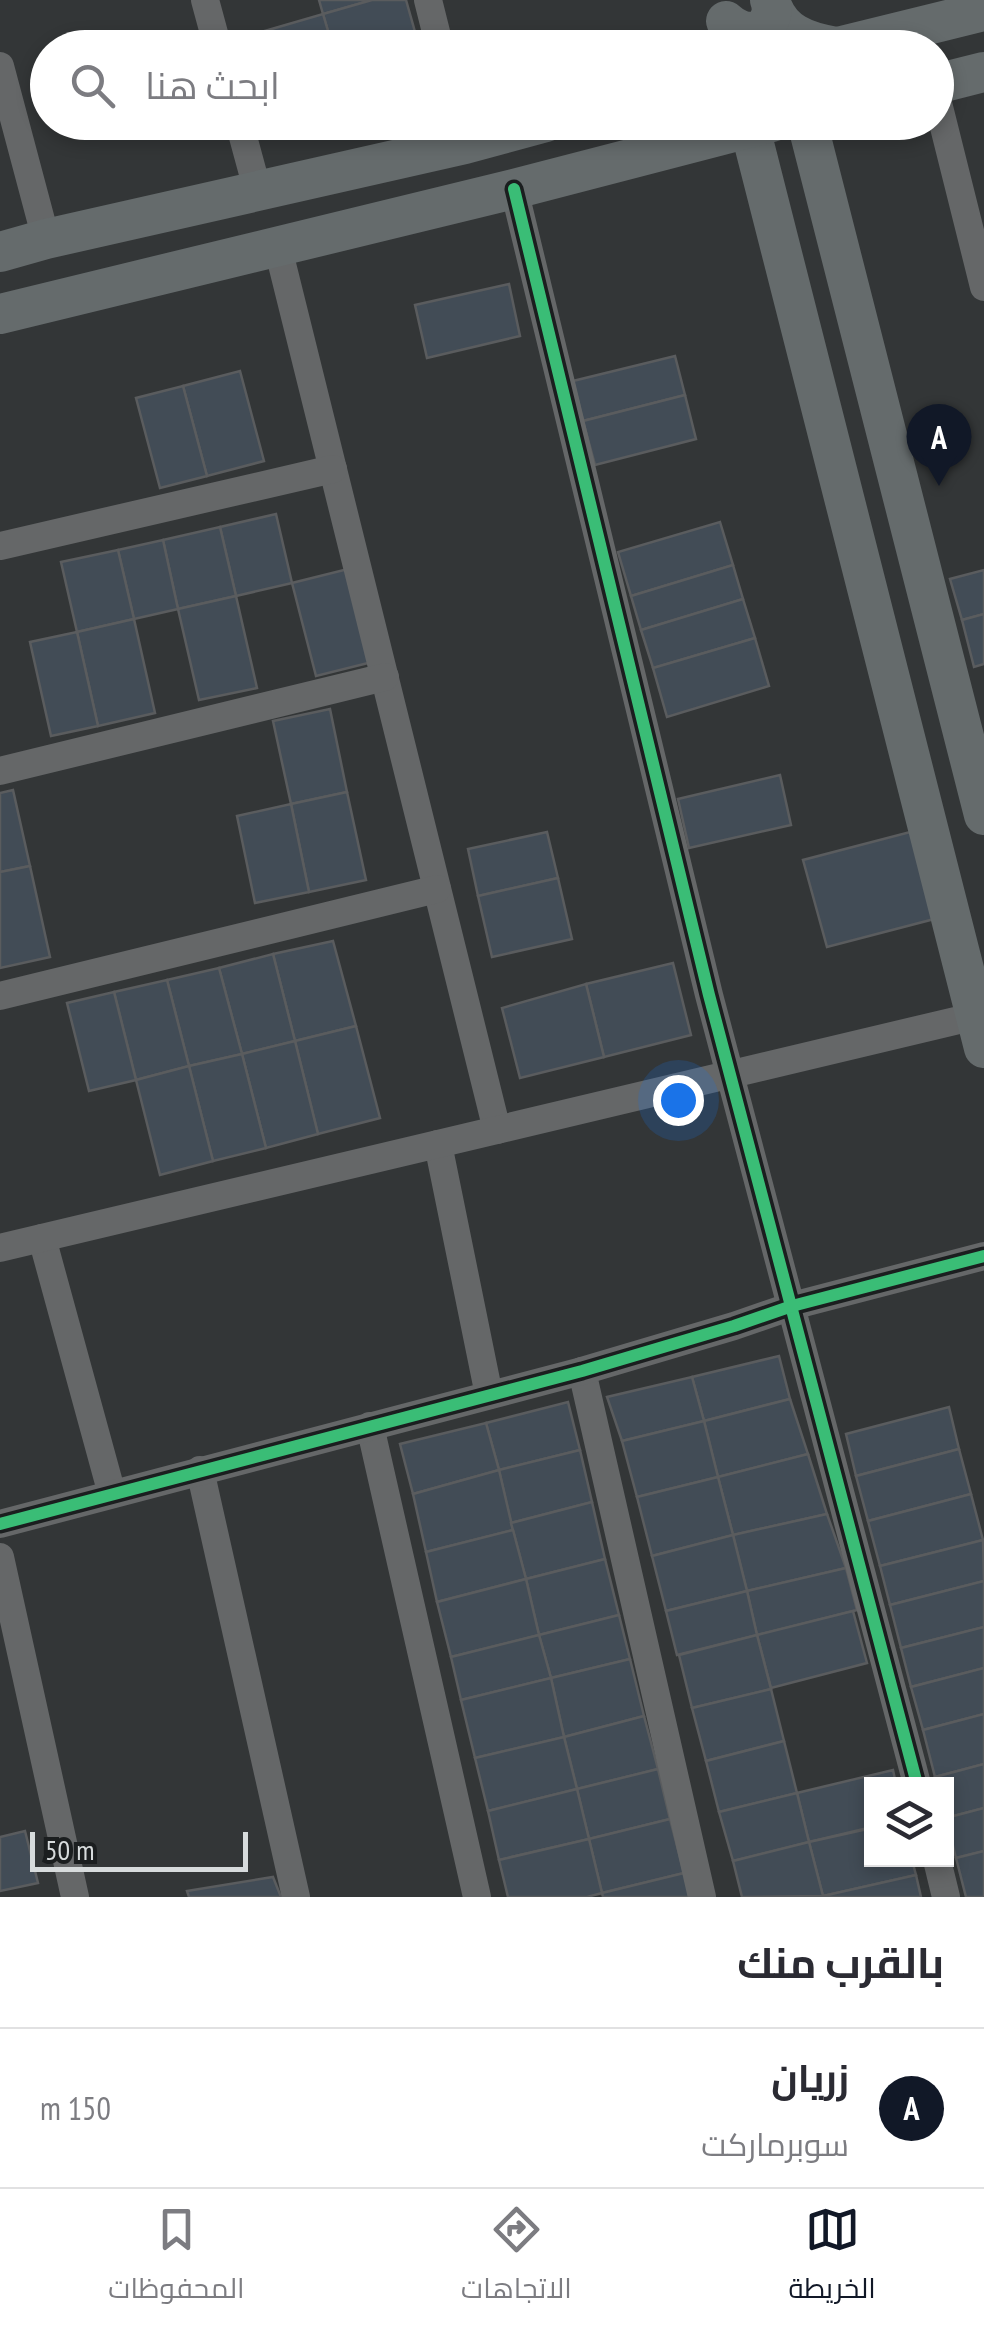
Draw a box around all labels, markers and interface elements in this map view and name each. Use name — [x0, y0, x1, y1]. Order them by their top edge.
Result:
search box — [30, 30, 954, 140]
icon: search — [65, 58, 120, 113]
text: ابحث هنا — [145, 60, 280, 109]
pin: A — [906, 404, 972, 486]
your location — [653, 1075, 704, 1126]
map controls — [864, 1777, 954, 1867]
button: layers — [864, 1777, 954, 1867]
scale bar — [30, 1827, 248, 1872]
text: 50 m — [45, 1831, 94, 1868]
text: بالقرب منك — [737, 1935, 944, 1990]
text: زریان — [771, 2053, 849, 2102]
text: 150 m — [40, 2087, 111, 2129]
text: A — [903, 2087, 920, 2129]
text: سوبرماركت — [701, 2123, 849, 2165]
tab: المحفوظات — [108, 2202, 245, 2314]
tab: الاتجاهات — [461, 2202, 572, 2314]
tab: الخريطة — [788, 2202, 876, 2314]

